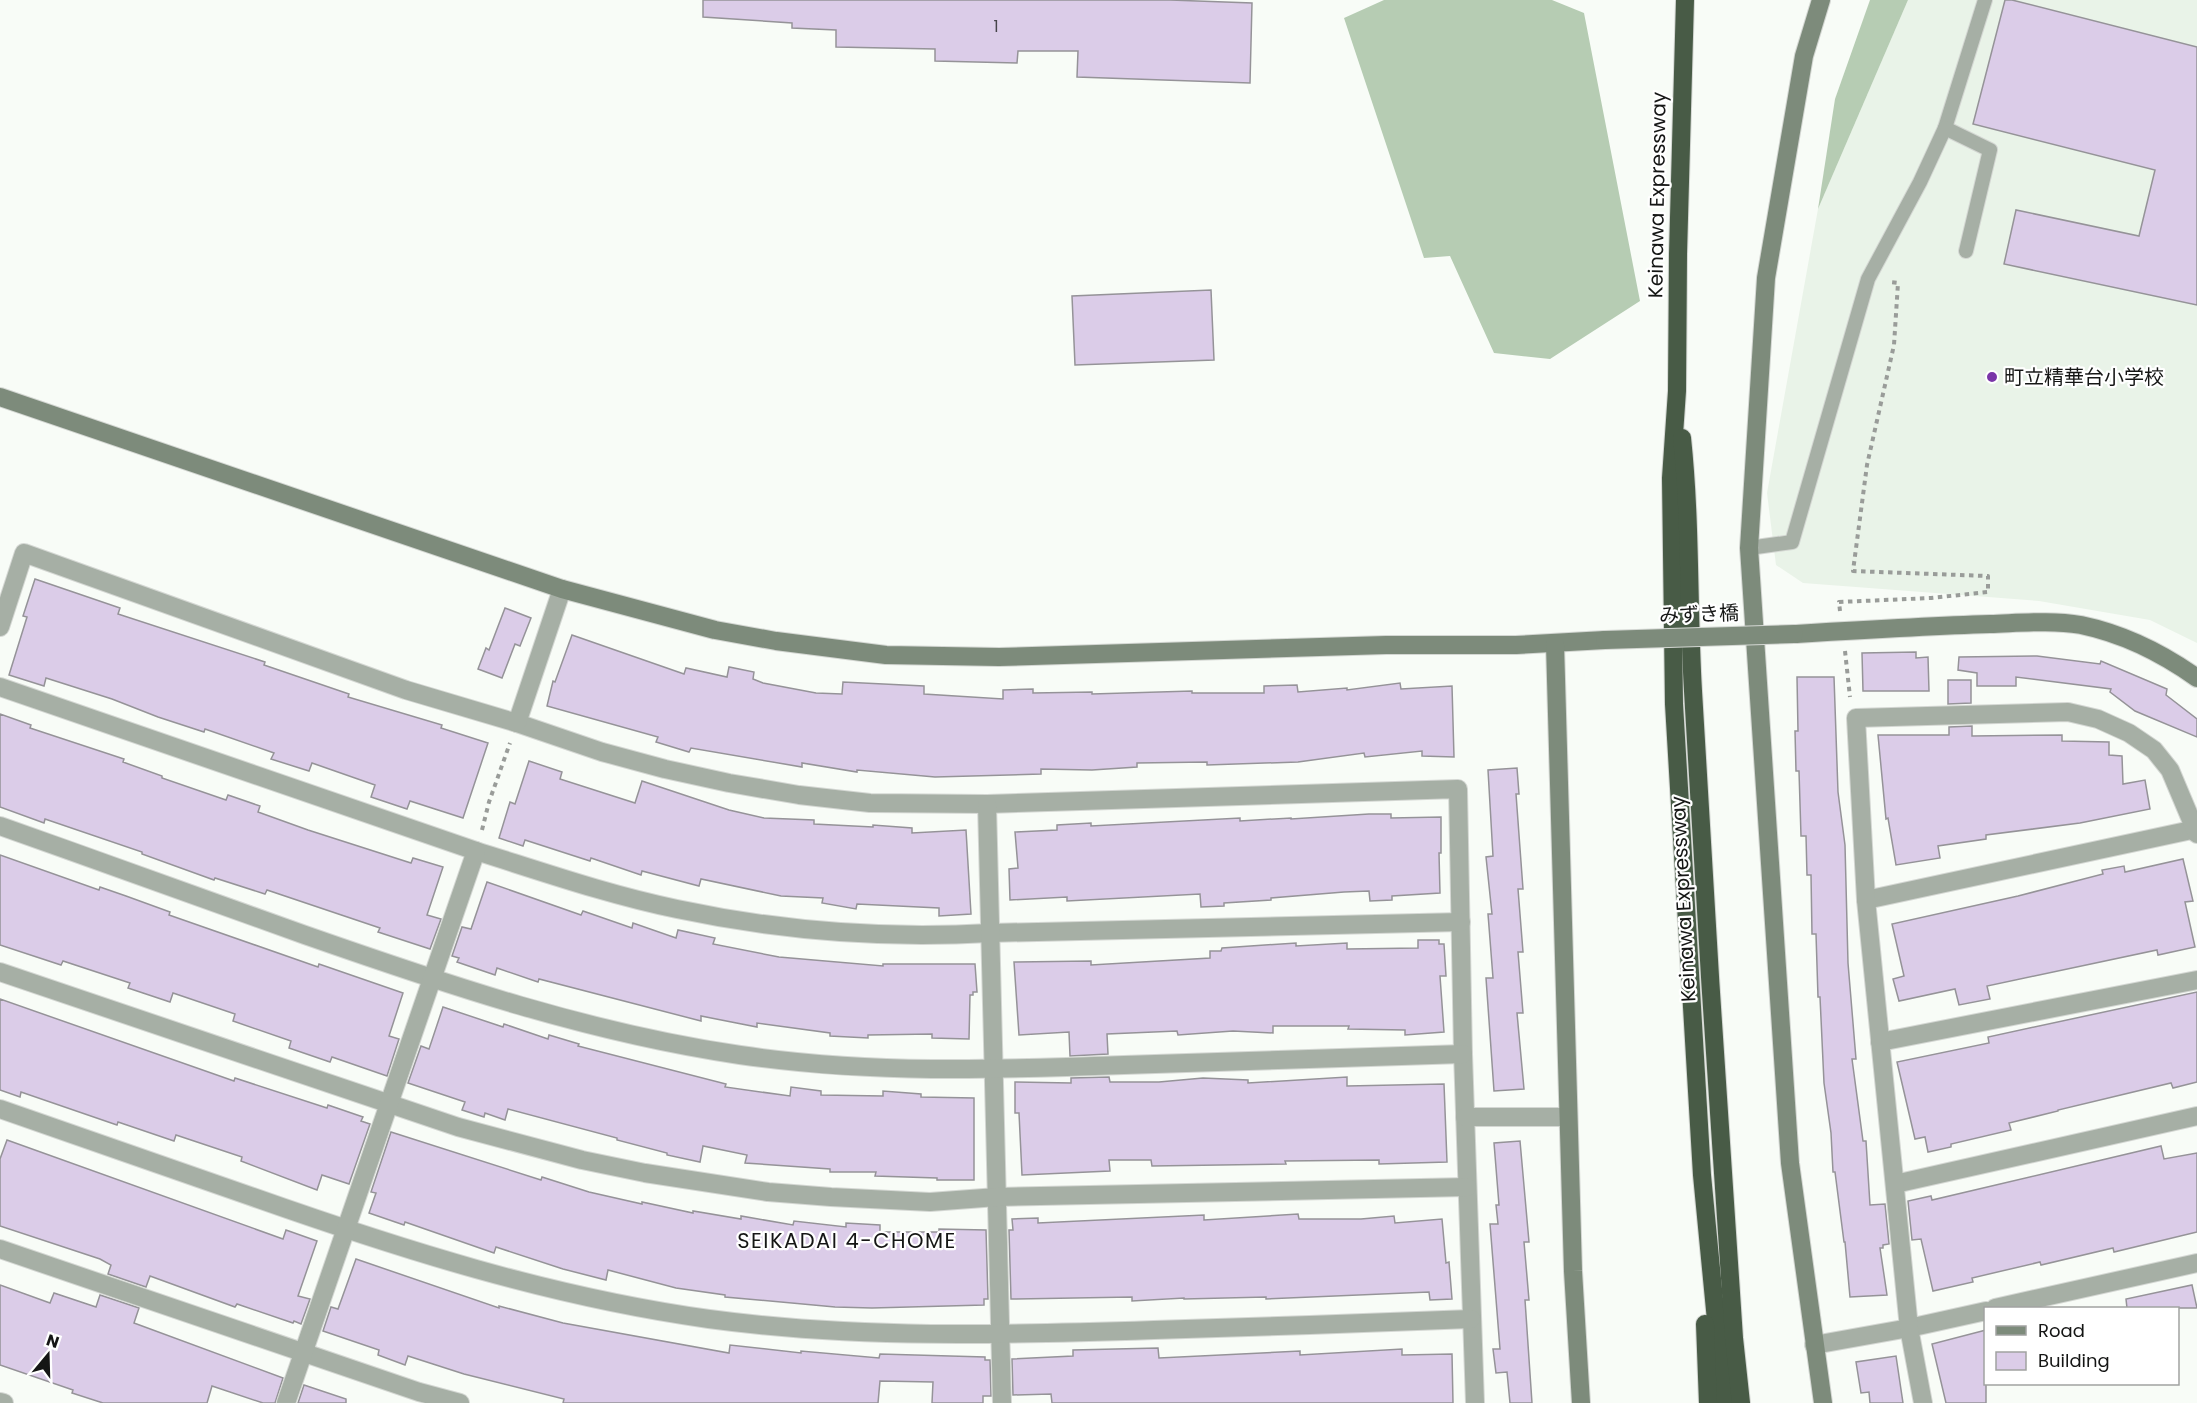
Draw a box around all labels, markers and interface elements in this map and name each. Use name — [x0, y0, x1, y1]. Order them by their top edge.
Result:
house number: 1 — [993, 15, 999, 38]
street label: Keinawa Expressway — [1641, 92, 1673, 298]
place label: 町立精華台小学校 — [2004, 363, 2164, 391]
marker: 町立精華台小学校 — [1985, 370, 1999, 384]
street label: みずき橋 — [1659, 599, 1739, 629]
street label: Keinawa Expressway — [1664, 795, 1702, 1003]
district label: SEIKADAI 4-CHOME — [737, 1226, 957, 1255]
legend — [1984, 1307, 2179, 1385]
text: Road — [2038, 1318, 2085, 1343]
north arrow — [18, 1325, 78, 1385]
text: N — [43, 1328, 62, 1354]
text: Building — [2038, 1348, 2110, 1373]

